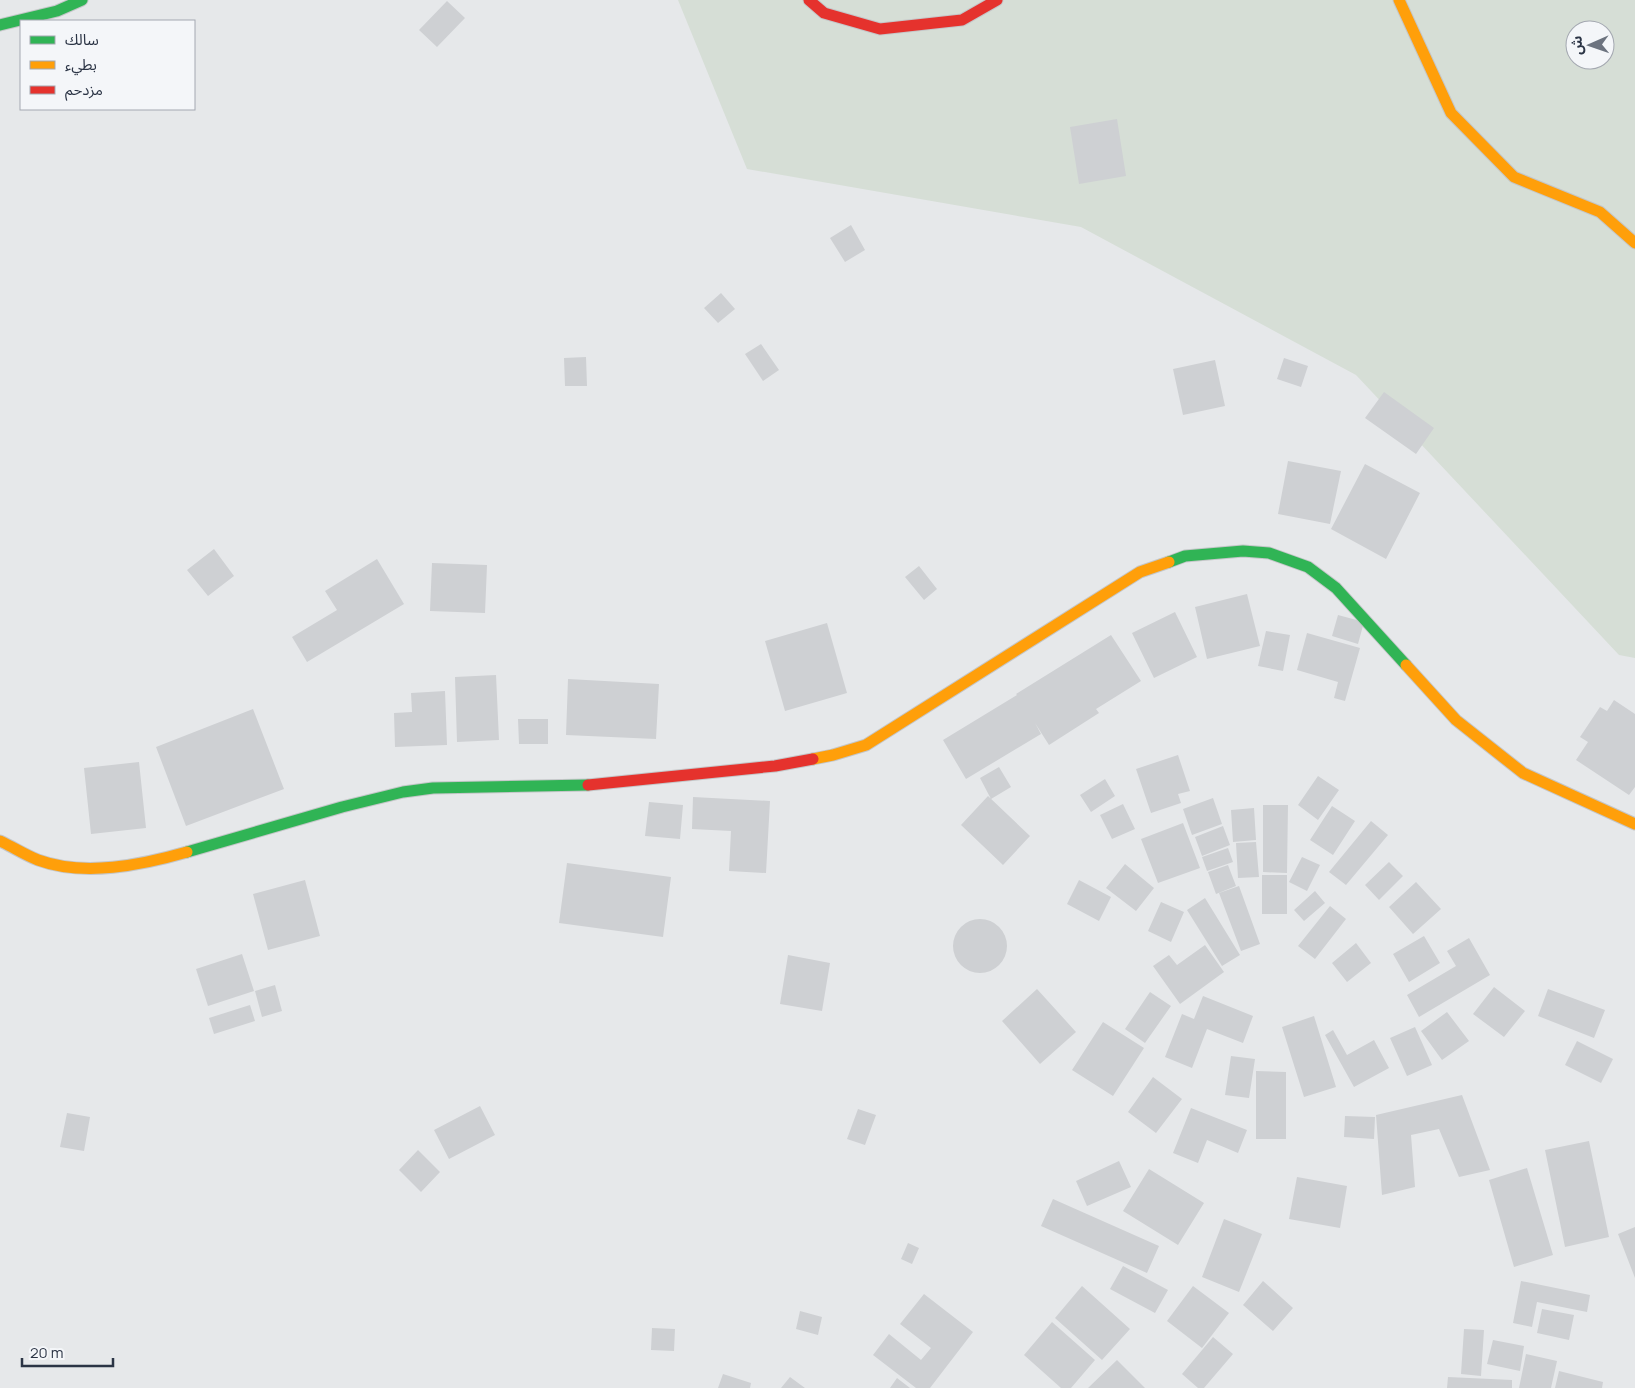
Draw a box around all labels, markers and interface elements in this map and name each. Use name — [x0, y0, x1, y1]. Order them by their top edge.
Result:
legend — [20, 20, 195, 110]
north arrow — [1565, 20, 1615, 70]
text: سالك — [65, 29, 99, 50]
text: ش — [1567, 36, 1586, 55]
text: بطيء — [65, 54, 97, 76]
text: مزدحم — [65, 79, 103, 101]
scale bar — [22, 1336, 114, 1368]
text: 20 m — [30, 1342, 63, 1363]

